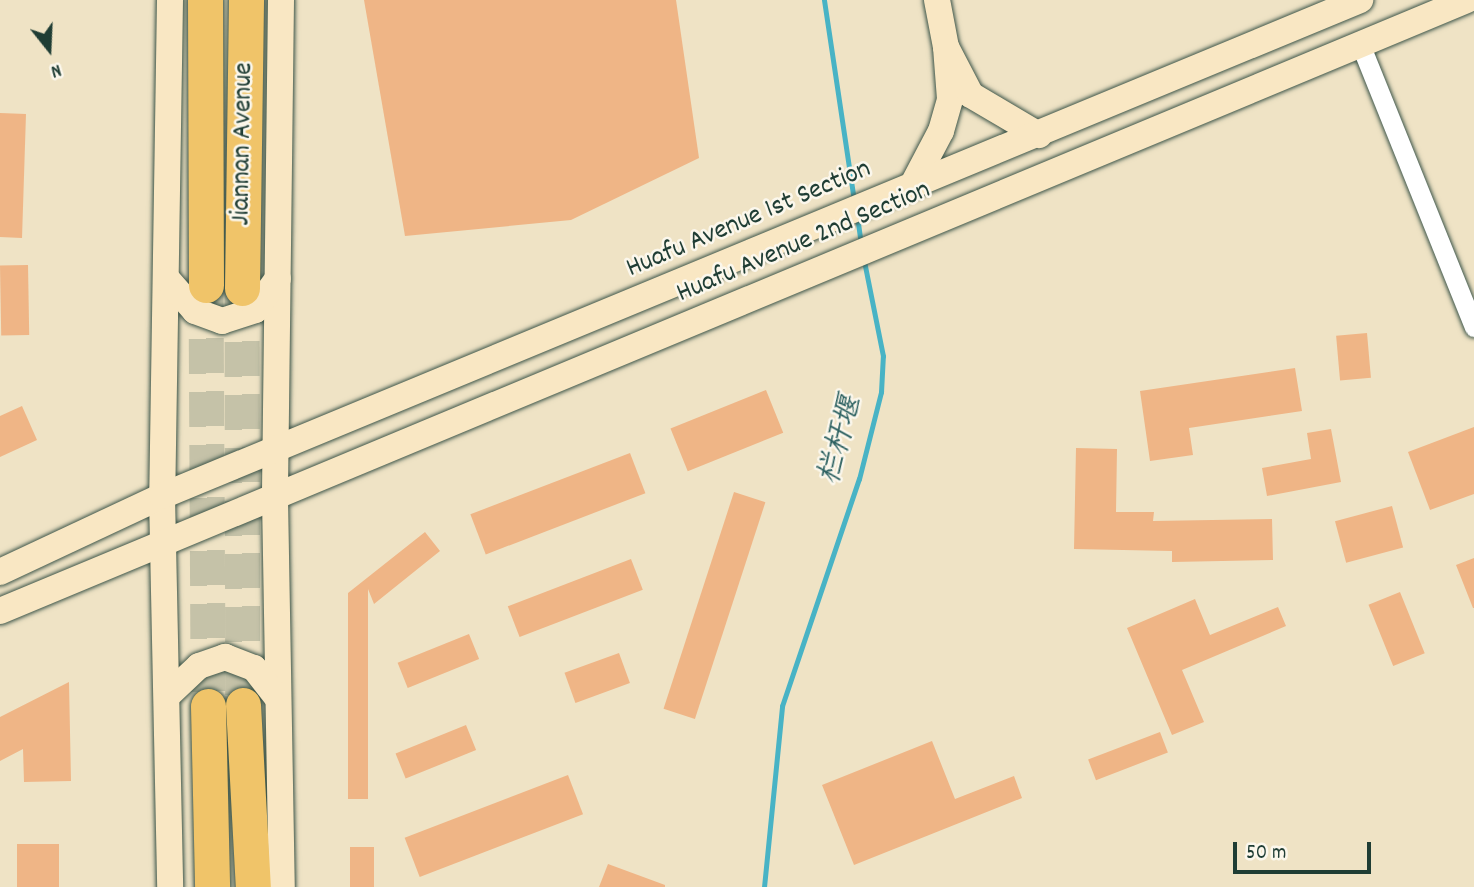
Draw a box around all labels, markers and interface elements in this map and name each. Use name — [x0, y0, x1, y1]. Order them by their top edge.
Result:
north arrow — [14, 14, 84, 84]
text: N — [47, 55, 64, 84]
street label: Jiannan Avenue — [226, 62, 262, 226]
street label: Huafu Avenue 1st Section — [622, 153, 876, 287]
street label: Huafu Avenue 2nd Section — [672, 174, 936, 312]
water label: 栏杆堰 — [814, 393, 872, 489]
scale bar — [1236, 828, 1374, 872]
text: 50 m — [1246, 839, 1286, 869]

